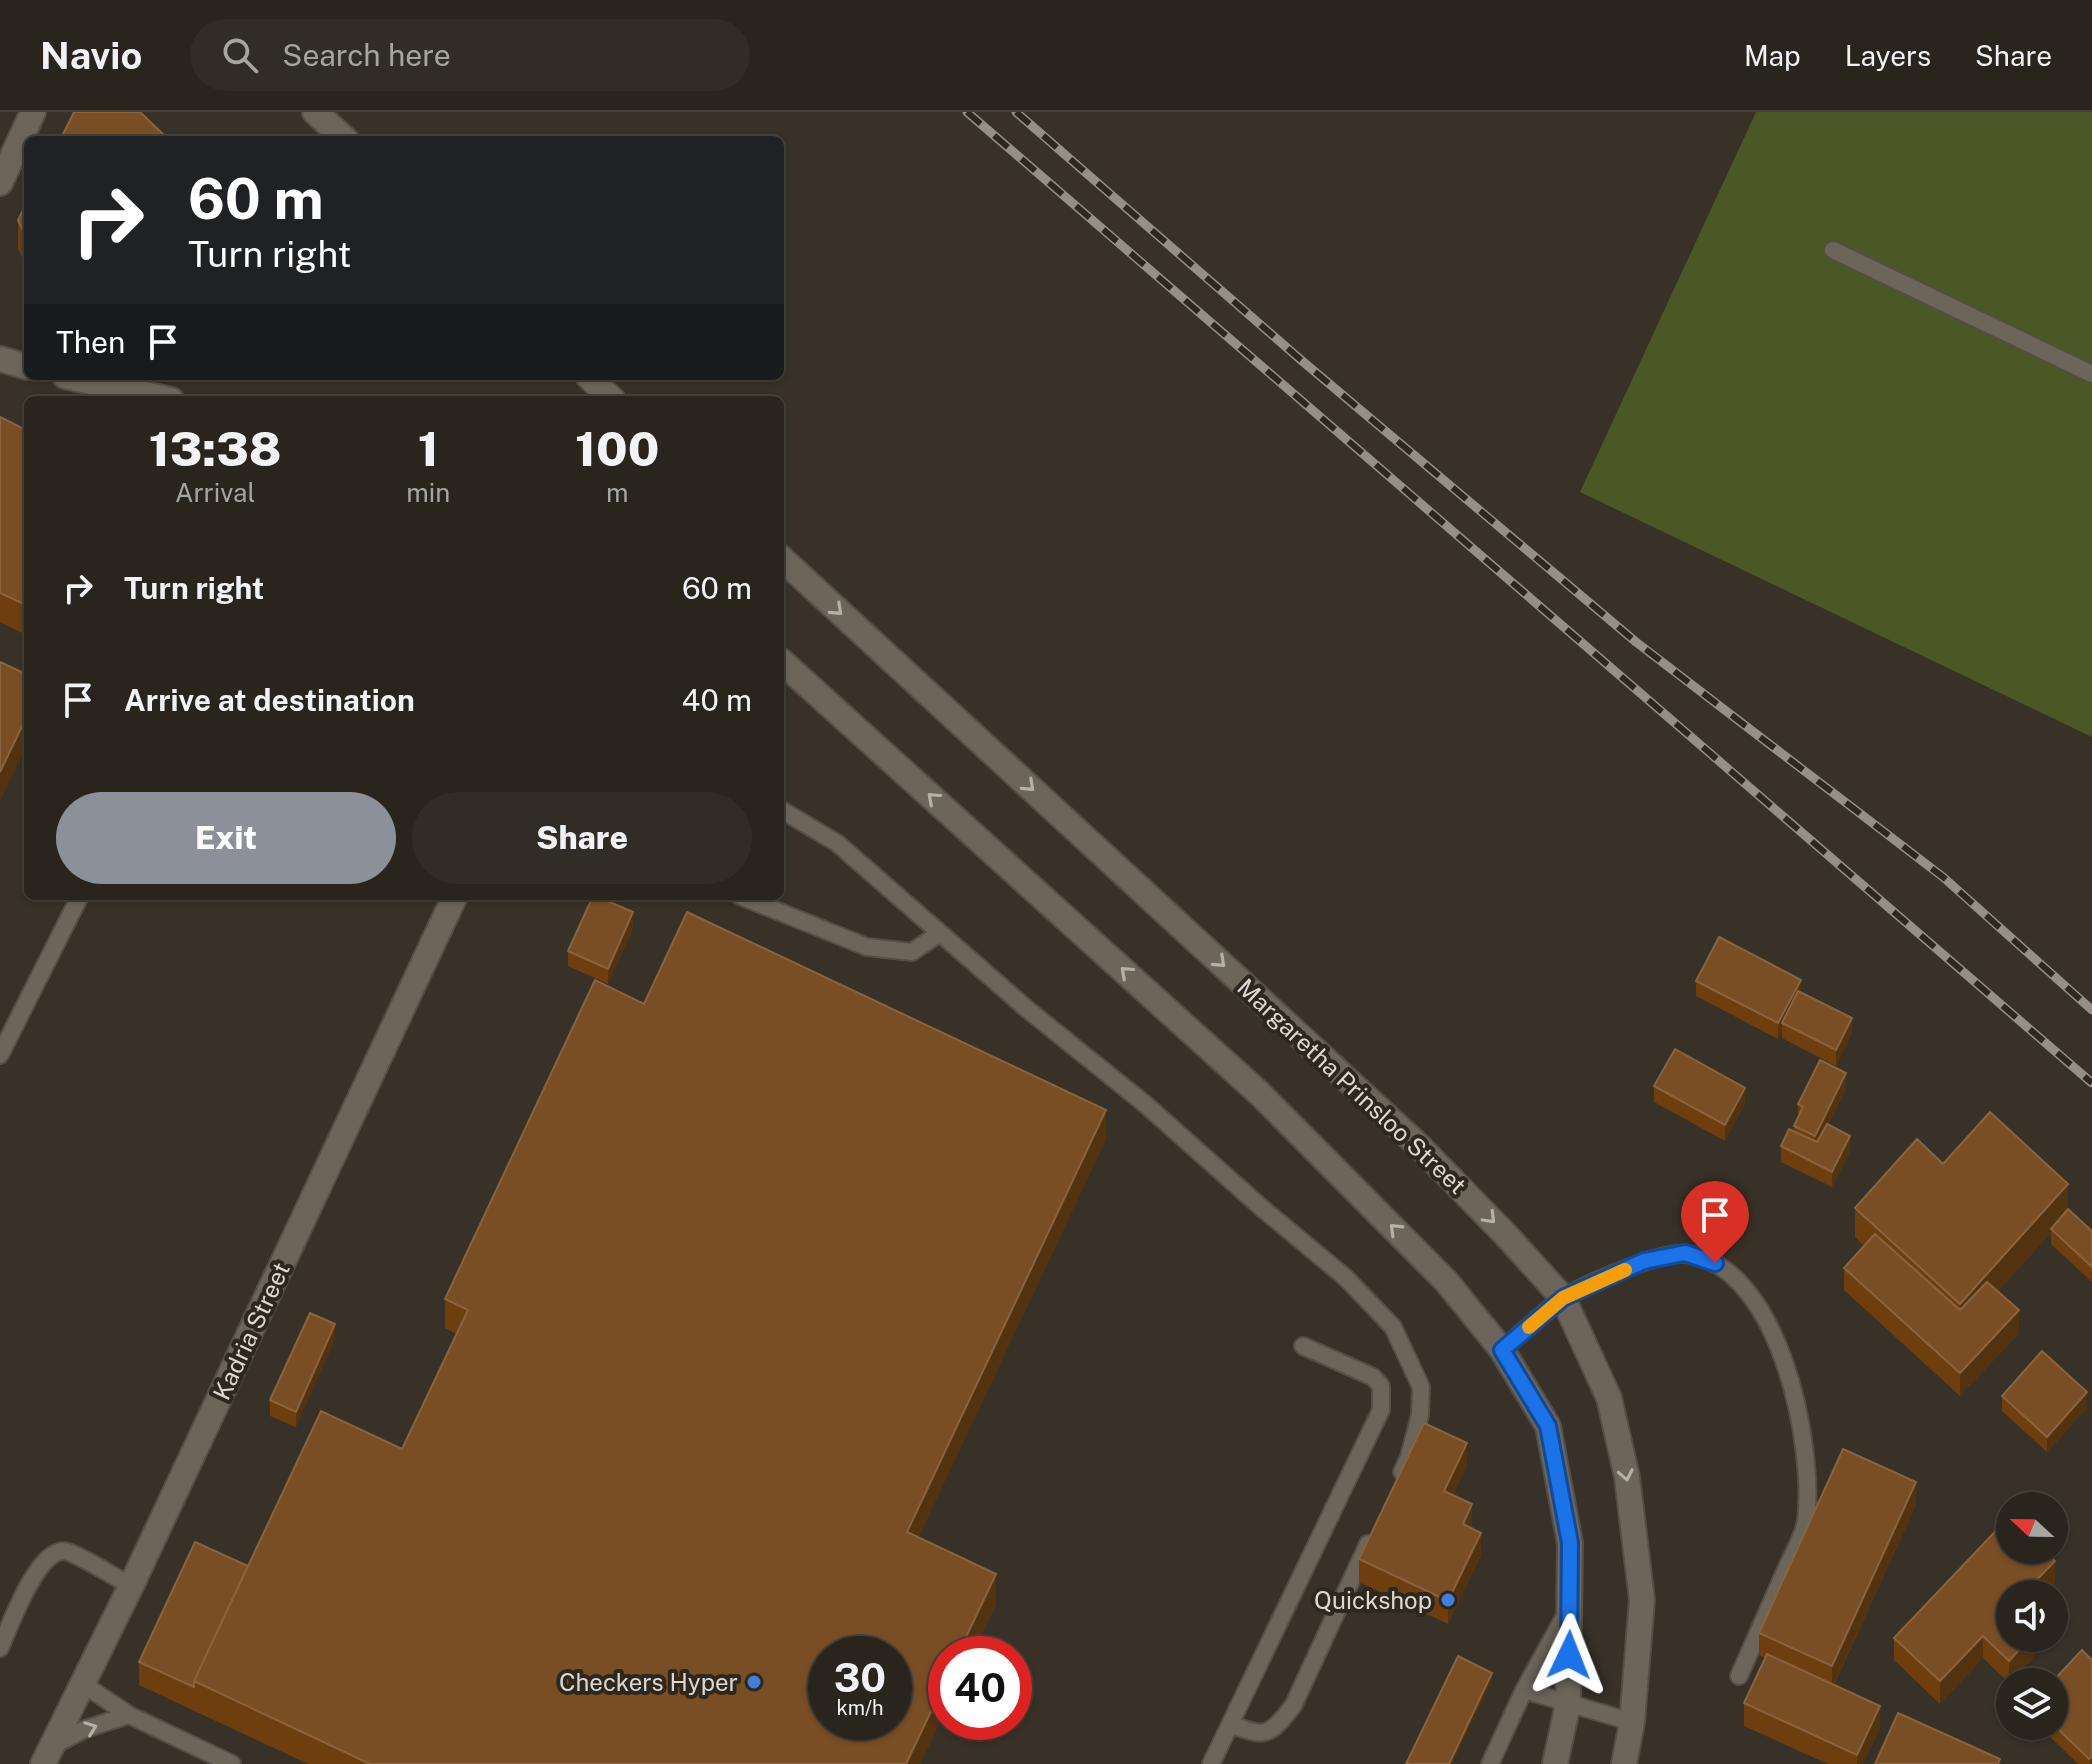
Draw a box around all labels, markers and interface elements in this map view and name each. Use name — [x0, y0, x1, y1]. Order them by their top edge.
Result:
search box — [190, 19, 750, 91]
text: Navio — [40, 33, 142, 78]
icon: search — [218, 33, 262, 77]
text: Search here — [282, 37, 451, 73]
text: Map — [1744, 39, 1801, 72]
text: Layers — [1845, 39, 1931, 72]
text: Share — [1975, 39, 2052, 72]
text: 60 m — [188, 166, 324, 232]
icon: right — [56, 168, 160, 272]
text: Turn right — [188, 233, 351, 275]
icon: arrive — [141, 320, 185, 364]
text: Then — [56, 324, 125, 360]
text: 13:38 — [149, 420, 282, 477]
text: 1 — [418, 420, 439, 477]
text: 100 — [575, 420, 659, 477]
text: Arrival — [175, 477, 255, 508]
text: min — [406, 477, 450, 508]
text: m — [606, 477, 628, 508]
icon: right — [56, 566, 100, 610]
text: Turn right — [124, 570, 264, 606]
text: 60 m — [682, 570, 752, 606]
one-way arrow — [828, 600, 843, 614]
icon: arrive — [56, 678, 100, 722]
text: Arrive at destination — [124, 682, 415, 718]
text: 40 m — [682, 682, 752, 718]
one-way arrow — [1019, 776, 1034, 790]
button: Exit — [56, 792, 396, 884]
button: Share — [412, 792, 752, 884]
one-way arrow — [927, 793, 942, 808]
one-way arrow — [1210, 953, 1225, 967]
one-way arrow — [1120, 968, 1135, 982]
street label: Margaretha Prinsloo Street — [1232, 973, 1472, 1199]
pin — [1681, 1181, 1749, 1263]
icon: arrive — [1693, 1193, 1737, 1237]
one-way arrow — [1480, 1209, 1495, 1223]
one-way arrow — [1389, 1224, 1404, 1238]
street label: Kadria Street — [207, 1258, 295, 1404]
one-way arrow — [1616, 1468, 1633, 1481]
north arrow — [1996, 1492, 2068, 1564]
map controls — [1996, 1492, 2068, 1740]
button: sound — [1996, 1580, 2068, 1652]
place label: Quickshop — [1314, 1586, 1432, 1614]
marker: Quickshop — [1439, 1591, 1457, 1609]
position arrow — [1527, 1613, 1611, 1697]
speed limit sign: 40 — [928, 1636, 1032, 1740]
text: 30 — [834, 1654, 886, 1701]
place label: Checkers Hyper — [559, 1668, 738, 1696]
button: layers — [1996, 1668, 2068, 1740]
marker: Checkers Hyper — [745, 1673, 763, 1691]
text: km/h — [836, 1696, 884, 1720]
one-way arrow — [83, 1721, 97, 1738]

